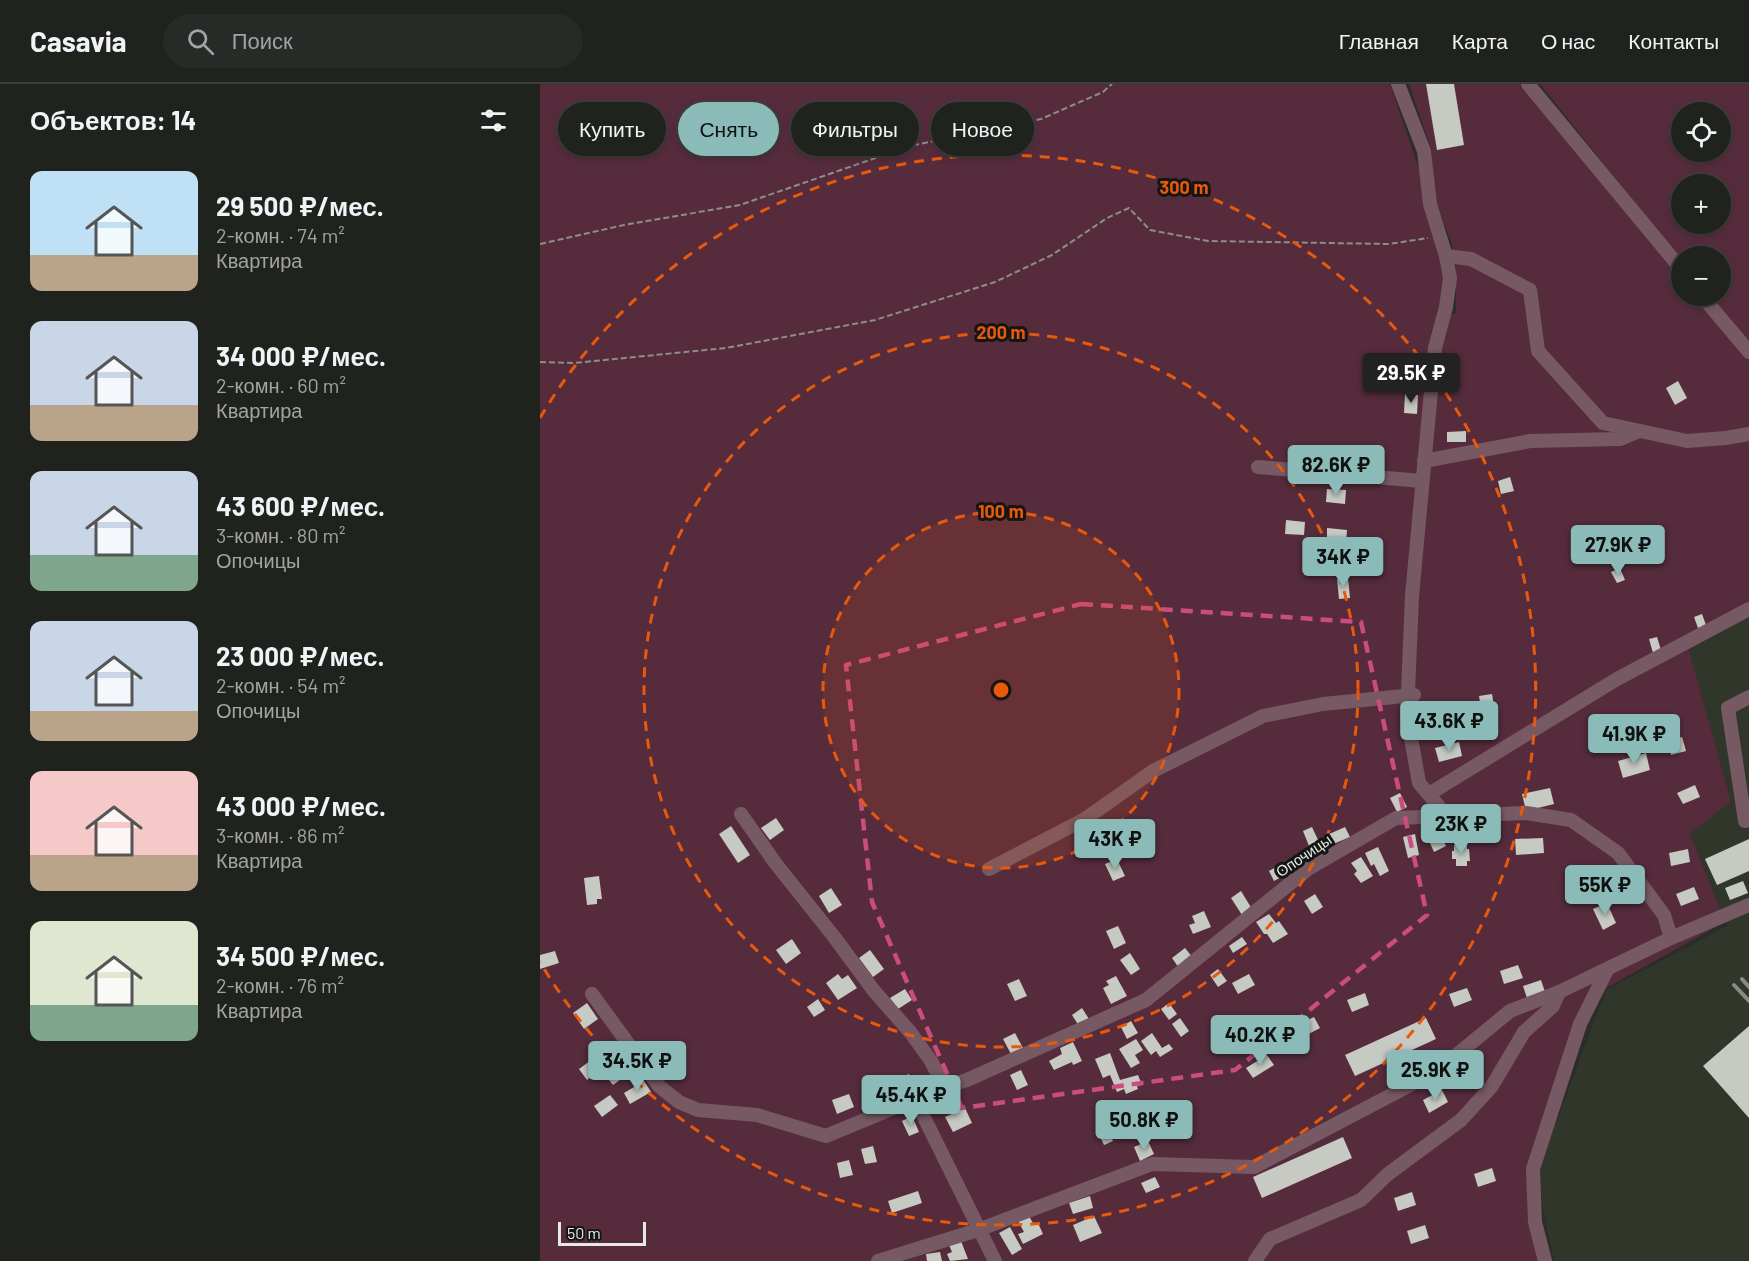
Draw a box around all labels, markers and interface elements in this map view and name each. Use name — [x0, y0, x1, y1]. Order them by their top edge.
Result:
search box — [163, 14, 583, 68]
text: Casavia — [30, 24, 127, 58]
icon: search — [184, 25, 217, 58]
text: Поиск — [232, 27, 293, 53]
text: Главная — [1339, 28, 1419, 53]
text: Карта — [1452, 28, 1508, 53]
text: О нас — [1541, 28, 1595, 53]
text: Контакты — [1628, 28, 1719, 53]
chip: Купить — [558, 102, 666, 156]
chip: Снять — [678, 102, 779, 156]
chip: Фильтры — [791, 102, 919, 156]
chip: Новое — [931, 102, 1034, 156]
map controls — [1671, 102, 1731, 306]
button: locate — [1671, 102, 1731, 162]
text: Объектов: 14 — [30, 104, 196, 135]
icon: filters — [477, 104, 510, 137]
button: + — [1671, 174, 1731, 234]
text: 300 m — [1160, 176, 1208, 198]
text: 29 500 ₽/мес. — [216, 190, 384, 221]
icon: home — [78, 195, 150, 267]
text: 2-комн. · 74 m² — [216, 223, 345, 247]
button: − — [1671, 246, 1731, 306]
text: Квартира — [216, 248, 302, 272]
text: 200 m — [976, 321, 1026, 343]
text: 34 000 ₽/мес. — [216, 340, 386, 371]
icon: home — [78, 345, 150, 417]
pin: 29.5K ₽ — [1356, 353, 1466, 404]
text: 29.5K ₽ — [1377, 360, 1445, 384]
text: 2-комн. · 60 m² — [216, 373, 346, 397]
text: Квартира — [216, 398, 302, 422]
pin: 82.6K ₽ — [1281, 445, 1391, 496]
text: 82.6K ₽ — [1302, 452, 1370, 476]
text: 43 600 ₽/мес. — [216, 490, 385, 521]
icon: home — [78, 495, 150, 567]
text: 100 m — [978, 500, 1024, 522]
text: 3-комн. · 80 m² — [216, 523, 346, 547]
pin: 27.9K ₽ — [1563, 525, 1673, 576]
text: 27.9K ₽ — [1585, 532, 1651, 556]
pin: 34K ₽ — [1301, 537, 1385, 588]
text: 34K ₽ — [1316, 544, 1370, 568]
text: Опочицы — [216, 548, 301, 572]
text: 23 000 ₽/мес. — [216, 640, 384, 671]
icon: home — [78, 645, 150, 717]
text: 2-комн. · 54 m² — [216, 673, 346, 697]
centre of rings — [991, 680, 1011, 700]
text: Опочицы — [216, 698, 301, 722]
pin: 43.6K ₽ — [1394, 701, 1504, 752]
text: 43.6K ₽ — [1414, 708, 1484, 732]
pin: 41.9K ₽ — [1579, 714, 1689, 765]
text: 41.9K ₽ — [1602, 721, 1666, 745]
text: 43 000 ₽/мес. — [216, 790, 386, 821]
icon: home — [78, 795, 150, 867]
pin: 23K ₽ — [1419, 804, 1503, 855]
text: 23K ₽ — [1435, 811, 1487, 835]
pin: 43K ₽ — [1073, 819, 1157, 870]
text: 3-комн. · 86 m² — [216, 823, 345, 847]
text: 43K ₽ — [1088, 826, 1142, 850]
street label: Опочицы — [1272, 830, 1335, 880]
text: Квартира — [216, 848, 302, 872]
pin: 55K ₽ — [1563, 865, 1647, 916]
text: 55K ₽ — [1579, 872, 1631, 896]
text: 34 500 ₽/мес. — [216, 940, 385, 971]
icon: home — [78, 945, 150, 1017]
text: 2-комн. · 76 m² — [216, 973, 344, 997]
text: Квартира — [216, 998, 302, 1022]
pin: 40.2K ₽ — [1205, 1015, 1315, 1066]
text: 40.2K ₽ — [1225, 1022, 1295, 1046]
pin: 34.5K ₽ — [582, 1041, 692, 1092]
text: 34.5K ₽ — [602, 1048, 672, 1072]
pin: 25.9K ₽ — [1380, 1050, 1490, 1101]
text: 25.9K ₽ — [1401, 1057, 1469, 1081]
pin: 45.4K ₽ — [856, 1075, 966, 1126]
text: 45.4K ₽ — [876, 1082, 946, 1106]
pin: 50.8K ₽ — [1089, 1100, 1199, 1151]
text: 50.8K ₽ — [1110, 1107, 1178, 1131]
scale bar — [558, 1219, 646, 1246]
text: 50 m — [567, 1223, 601, 1242]

